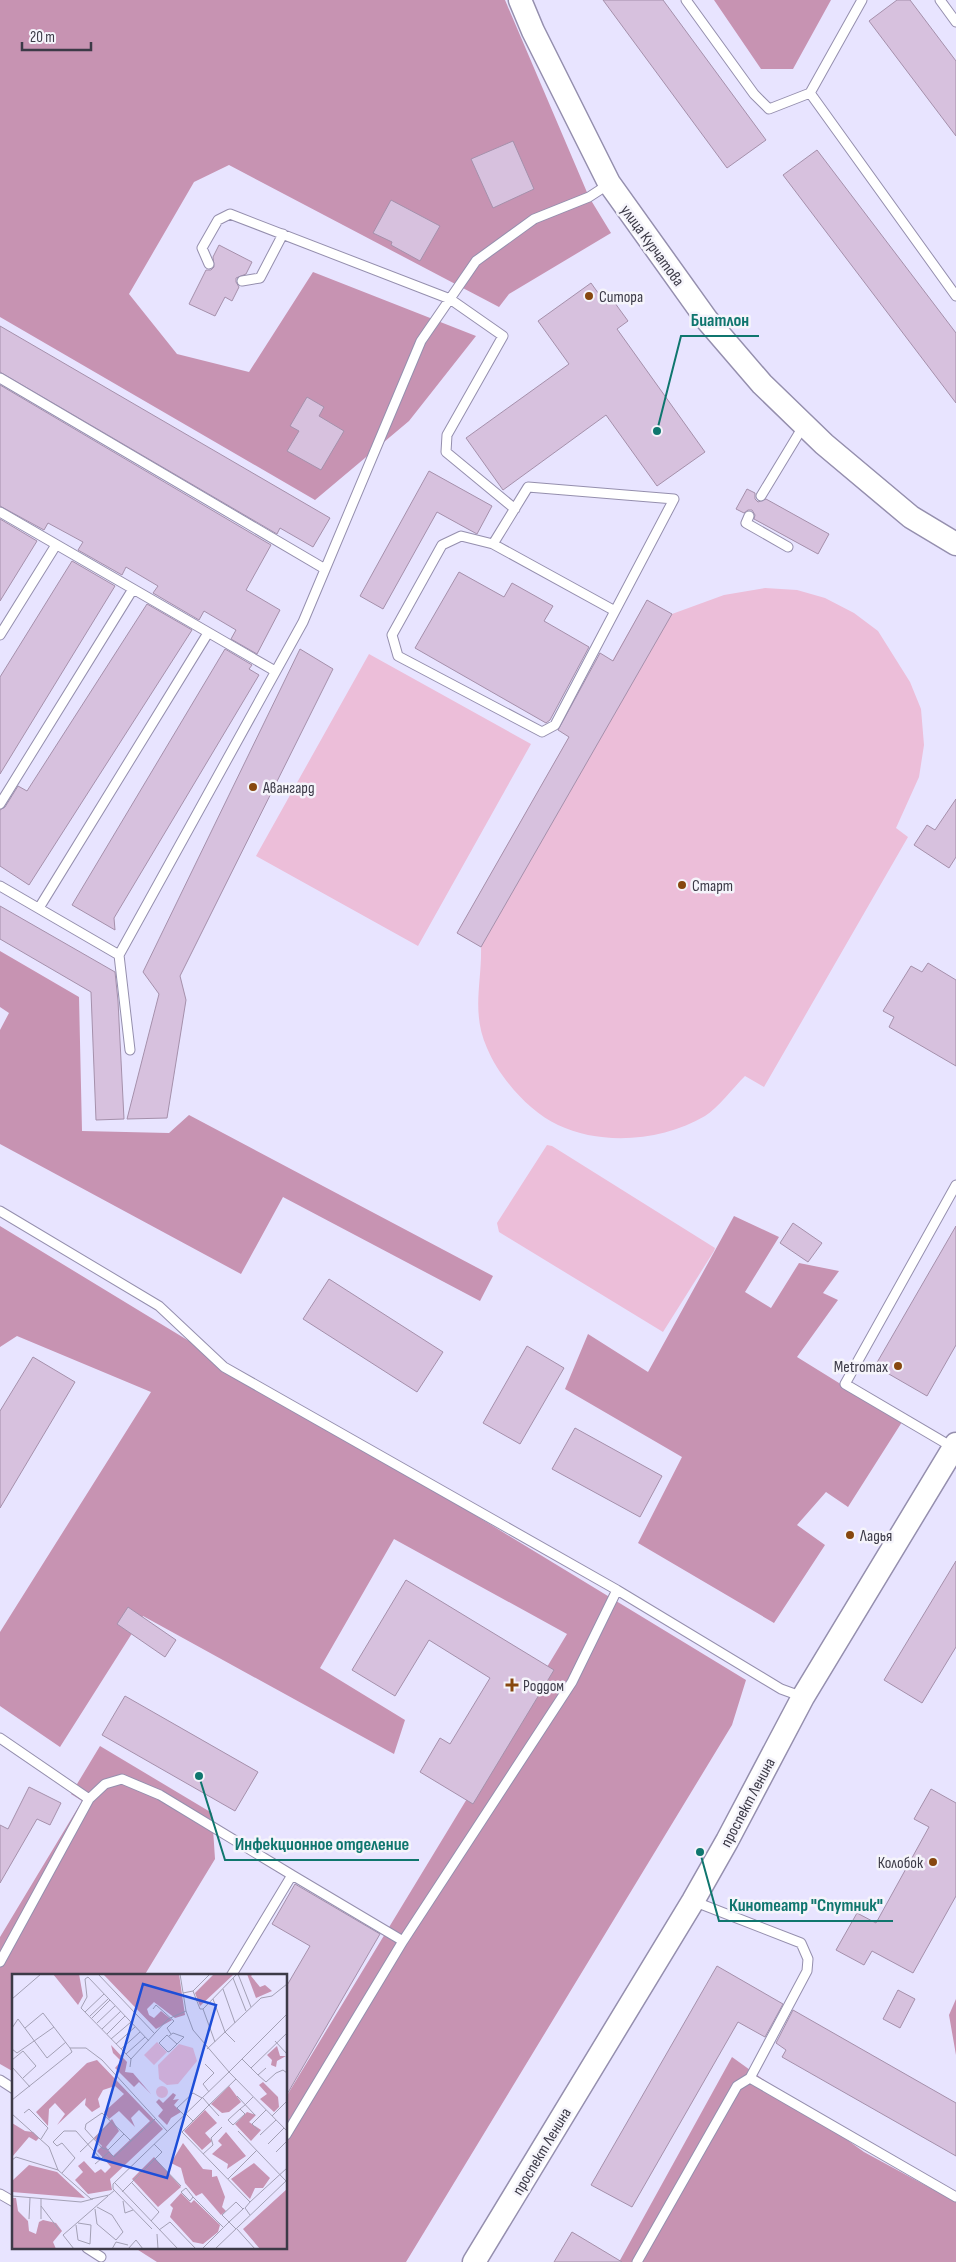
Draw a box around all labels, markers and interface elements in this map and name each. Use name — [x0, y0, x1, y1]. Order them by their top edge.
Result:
scale bar — [22, 20, 91, 52]
text: 20 m — [30, 28, 55, 47]
street label: улица Курчатова — [616, 202, 688, 290]
place label: Ситора — [599, 288, 643, 307]
marker: Ситора — [583, 290, 595, 302]
callout: Биатлон — [681, 303, 759, 336]
text: Биатлон — [691, 310, 749, 331]
place label: Авангард — [262, 779, 315, 798]
marker: Авангард — [247, 781, 259, 793]
place label: Старт — [692, 877, 733, 896]
marker: Старт — [676, 879, 688, 891]
place label: Metromax — [834, 1358, 888, 1377]
marker: Metromax — [892, 1360, 904, 1372]
place label: Ладья — [859, 1527, 892, 1546]
marker: Ладья — [844, 1529, 856, 1541]
place label: Роддом — [523, 1677, 564, 1696]
marker: Роддом — [505, 1678, 519, 1692]
street label: проспект Ленина — [717, 1755, 780, 1851]
callout: Инфекционное отделение — [225, 1827, 419, 1860]
text: Инфекционное отделение — [235, 1834, 409, 1855]
place label: Колобок — [878, 1854, 924, 1873]
marker: Колобок — [927, 1856, 939, 1868]
callout: Кинотеатр "Спутник" — [719, 1888, 893, 1921]
text: Кинотеатр "Спутник" — [729, 1895, 883, 1916]
inset map — [12, 1974, 288, 2250]
street label: проспект Ленина — [509, 2105, 576, 2199]

